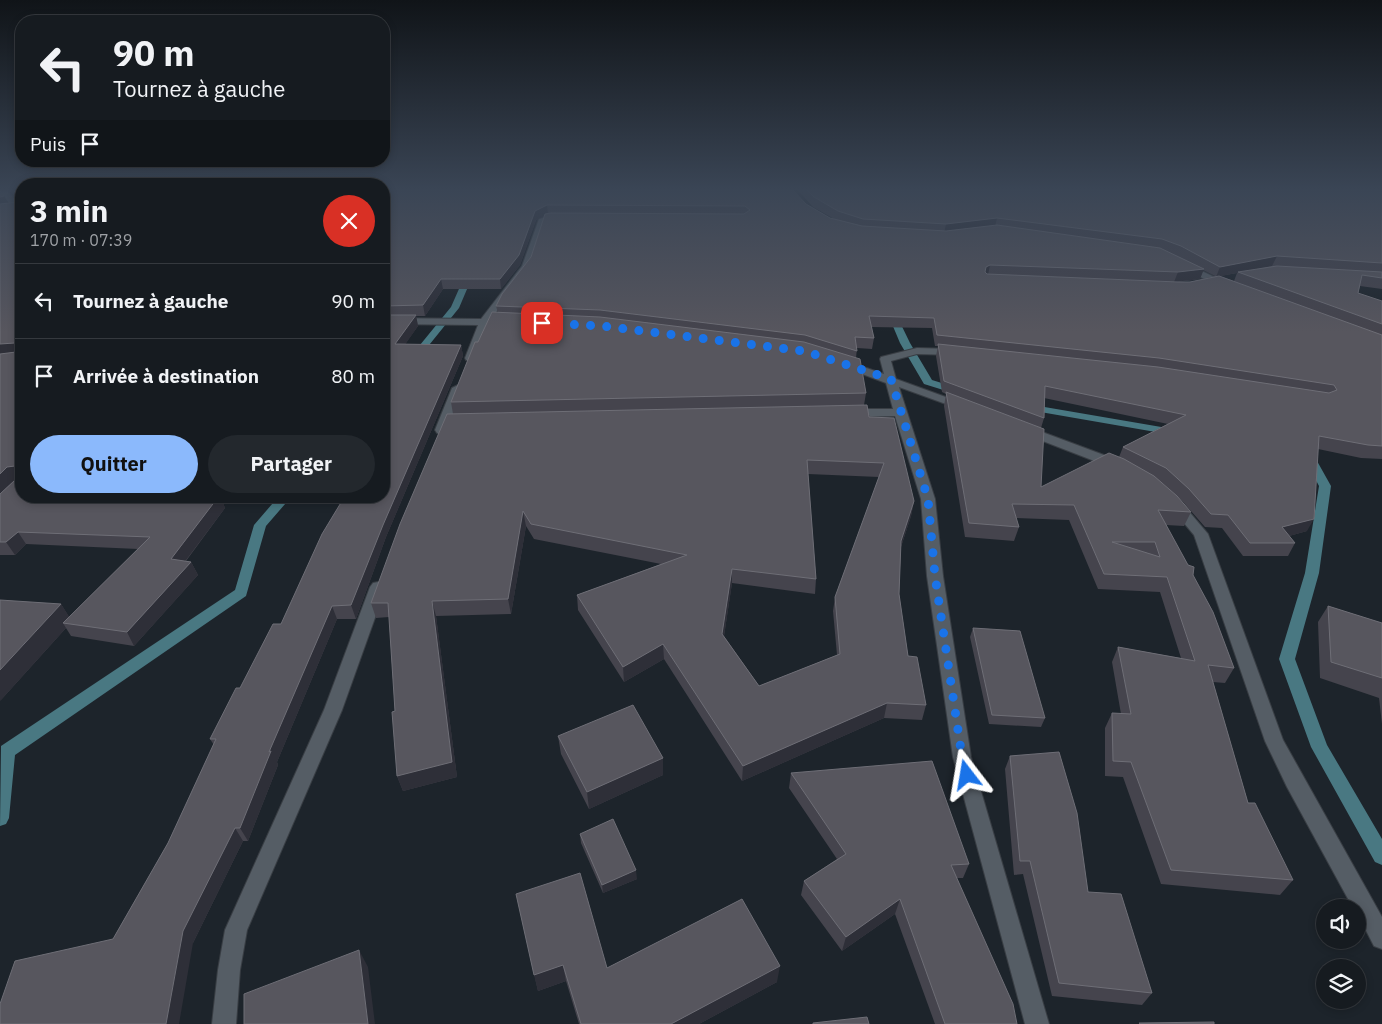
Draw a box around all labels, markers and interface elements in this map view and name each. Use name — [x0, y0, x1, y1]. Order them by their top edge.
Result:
text: 90 m — [113, 30, 195, 76]
icon: left — [30, 35, 95, 100]
text: Tournez à gauche — [113, 74, 285, 103]
icon: arrive — [76, 130, 104, 158]
text: Puis — [30, 132, 66, 156]
text: 3 min — [30, 191, 108, 230]
button: close — [323, 195, 375, 247]
text: 170 m · 07:39 — [30, 230, 132, 250]
icon: left — [30, 287, 58, 315]
text: Tournez à gauche — [73, 289, 229, 313]
text: 90 m — [331, 289, 375, 313]
pin — [521, 302, 563, 344]
icon: arrive — [528, 309, 556, 337]
icon: arrive — [30, 362, 58, 390]
text: Arrivée à destination — [73, 364, 259, 388]
text: 80 m — [331, 364, 375, 388]
button: Quitter — [30, 435, 198, 493]
button: Partager — [208, 435, 375, 493]
position arrow — [940, 748, 992, 800]
map controls — [1316, 899, 1366, 1009]
button: sound — [1316, 899, 1366, 949]
button: layers — [1316, 959, 1366, 1009]

